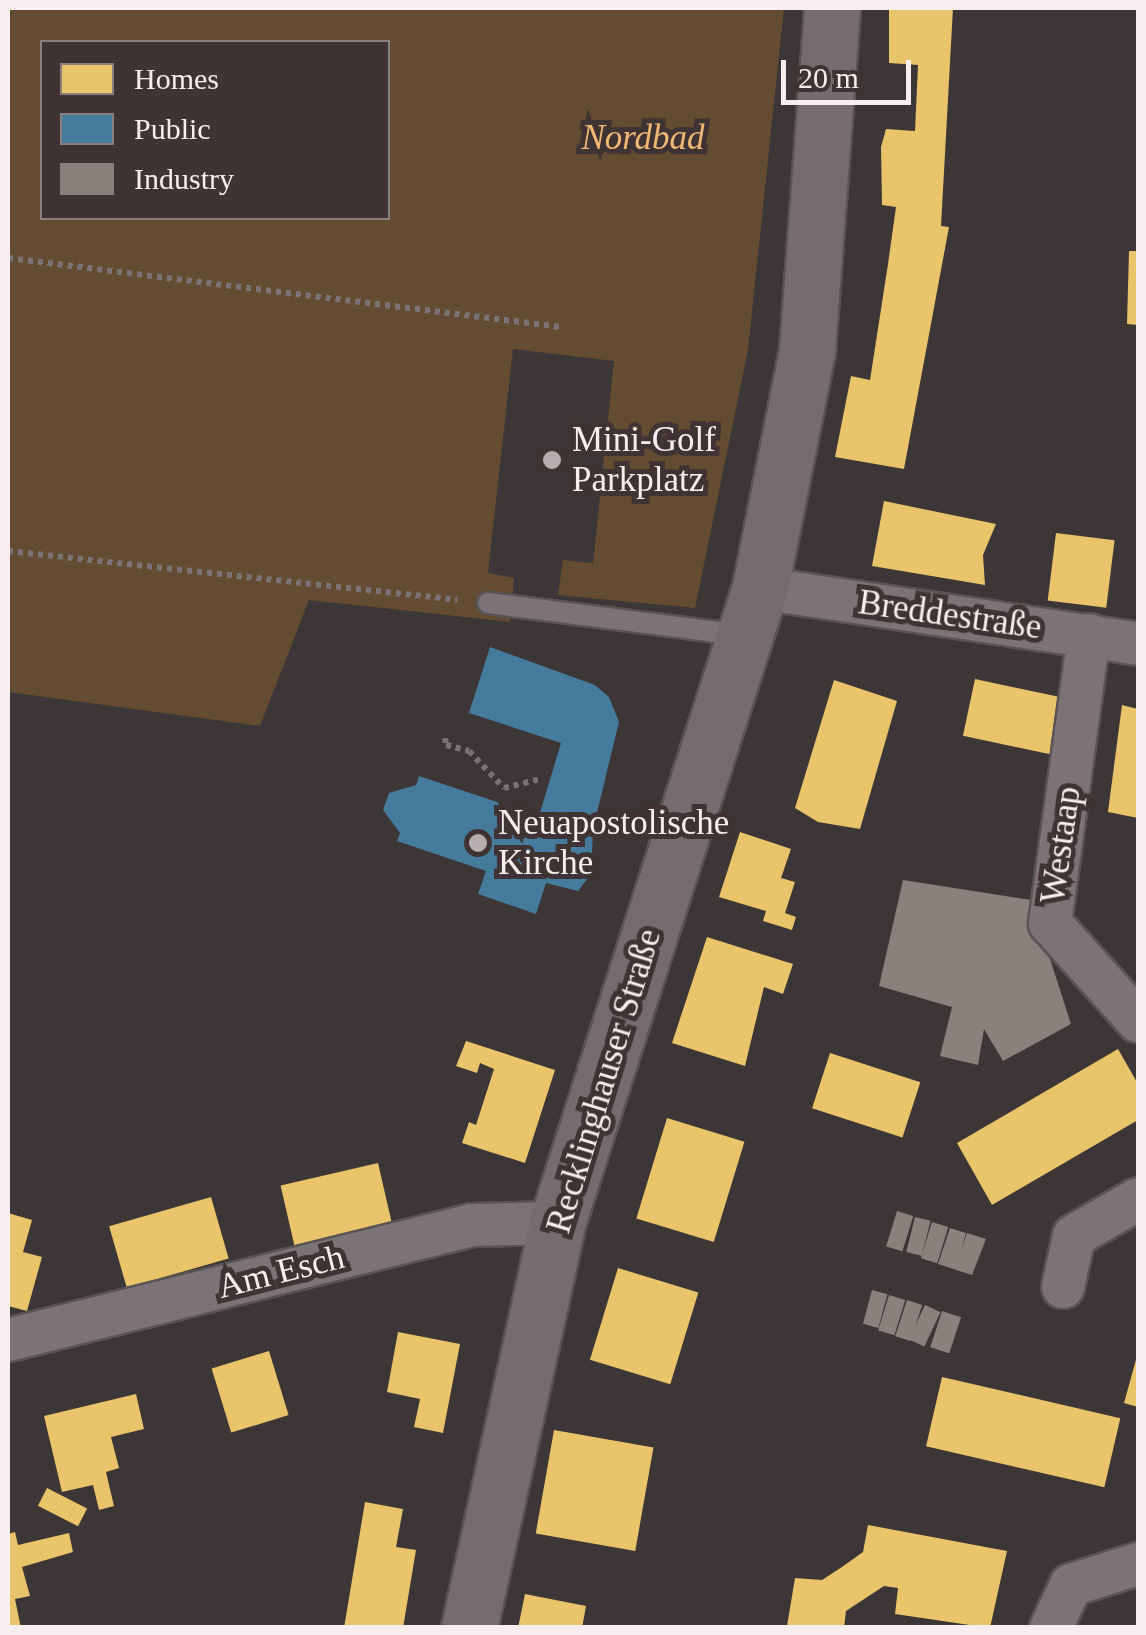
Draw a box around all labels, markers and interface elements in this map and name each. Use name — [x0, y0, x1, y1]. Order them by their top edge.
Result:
legend — [40, 40, 390, 220]
scale bar — [786, 40, 916, 102]
text: 20 m — [798, 61, 859, 94]
text: Homes — [134, 62, 219, 95]
text: Public — [134, 112, 211, 145]
park label: Nordbad — [581, 117, 705, 159]
text: Industry — [134, 162, 234, 195]
place label: Mini-Golf Parkplatz — [572, 419, 716, 501]
marker: Mini-Golf Parkplatz — [541, 449, 563, 471]
street label: Breddestraße — [856, 581, 1044, 649]
street label: Westaap — [1032, 784, 1090, 906]
place label: Neuapostolische Kirche — [498, 802, 729, 884]
marker: Neuapostolische Kirche — [467, 832, 489, 854]
street label: Recklinghauser Straße — [538, 924, 670, 1238]
street label: Am Esch — [213, 1236, 349, 1308]

